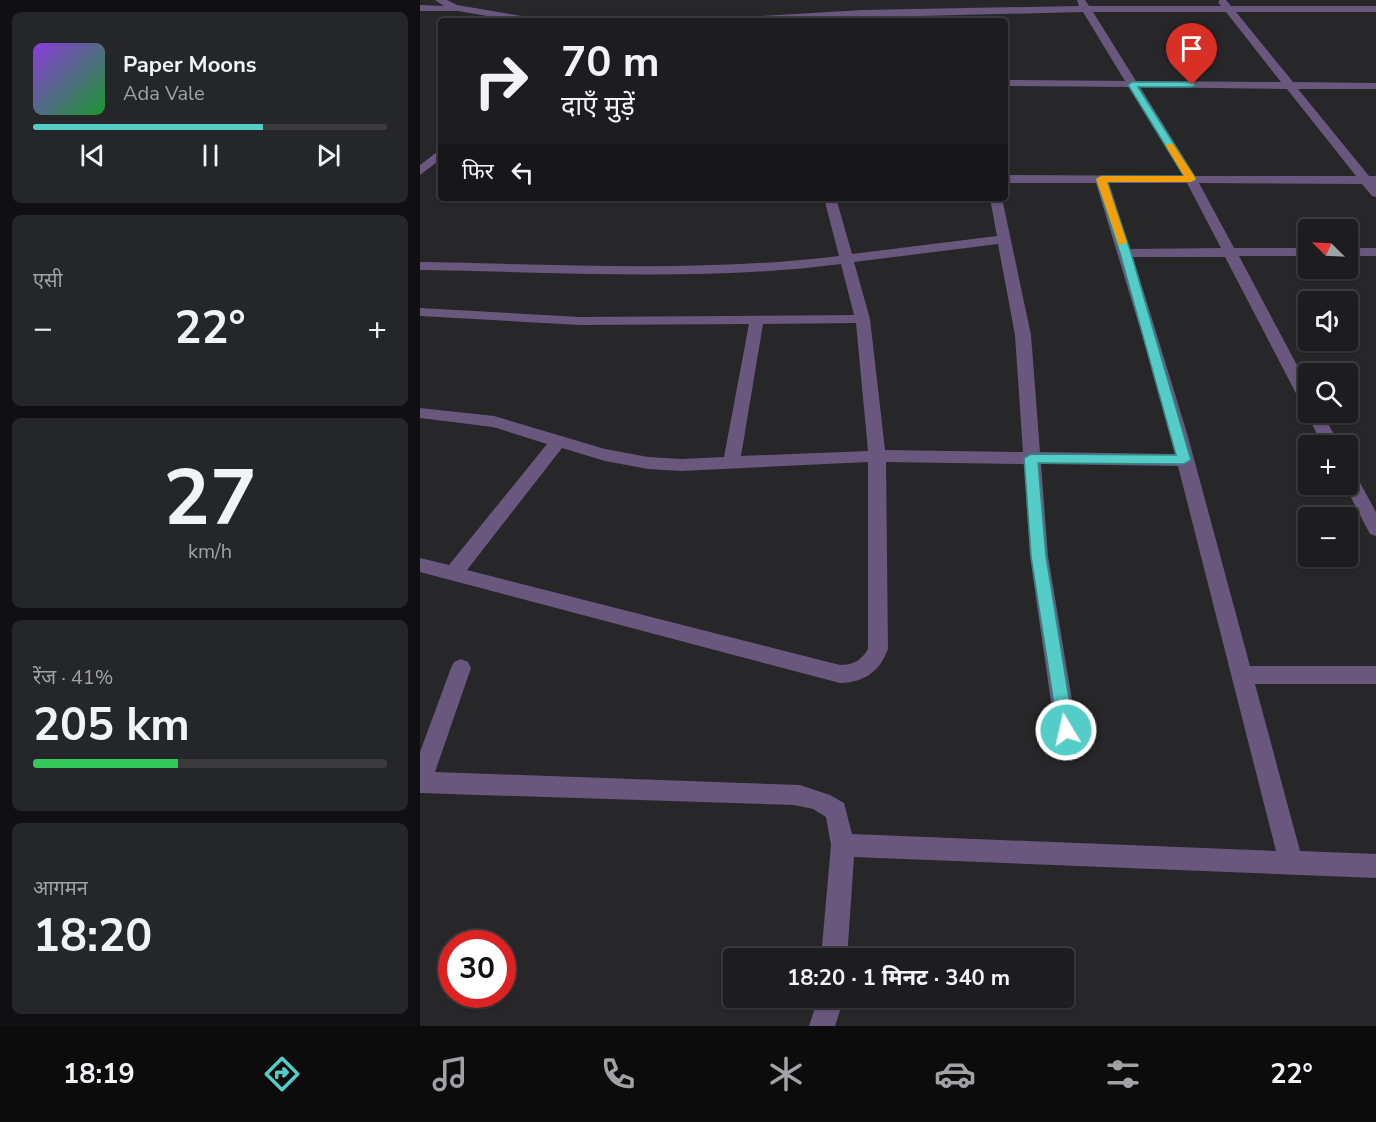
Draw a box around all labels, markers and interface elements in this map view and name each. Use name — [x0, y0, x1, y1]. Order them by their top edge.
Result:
pin — [1166, 23, 1217, 85]
icon: arrive — [1175, 32, 1208, 65]
text: 70 m — [561, 34, 660, 91]
icon: right — [462, 42, 540, 120]
text: Paper Moons — [123, 50, 257, 80]
text: Ada Vale — [123, 80, 205, 107]
text: दाएँ मुड़ें — [561, 88, 635, 125]
icon: previous — [76, 139, 109, 172]
icon: pause — [194, 139, 227, 172]
icon: next — [312, 139, 345, 172]
icon: left — [506, 156, 539, 189]
text: फिर — [462, 157, 494, 187]
north arrow — [1298, 219, 1358, 279]
map controls — [1298, 219, 1358, 567]
text: एसी — [33, 267, 63, 294]
button: sound — [1298, 291, 1358, 351]
text: 22° — [174, 298, 246, 359]
text: − — [33, 306, 53, 351]
text: + — [367, 306, 387, 351]
button: search — [1298, 363, 1358, 423]
button: + — [1298, 435, 1358, 495]
text: 27 — [163, 445, 257, 552]
button: − — [1298, 507, 1358, 567]
text: km/h — [188, 538, 232, 565]
text: रेंज · 41% — [33, 664, 113, 691]
text: 205 km — [33, 695, 190, 756]
position arrow — [1034, 698, 1098, 762]
text: आगमन — [33, 875, 88, 902]
text: 18:20 — [33, 906, 152, 967]
speed limit sign: 30 — [438, 930, 516, 1008]
text: 18:20 · 1 मिनट · 340 m — [787, 963, 1010, 993]
icon: directions — [261, 1053, 303, 1095]
icon: music — [429, 1053, 471, 1095]
icon: phone — [597, 1053, 639, 1095]
icon: climate — [765, 1053, 807, 1095]
icon: car — [934, 1053, 976, 1095]
icon: filters — [1102, 1053, 1144, 1095]
text: 18:19 — [63, 1056, 135, 1093]
text: 22° — [1270, 1056, 1313, 1093]

